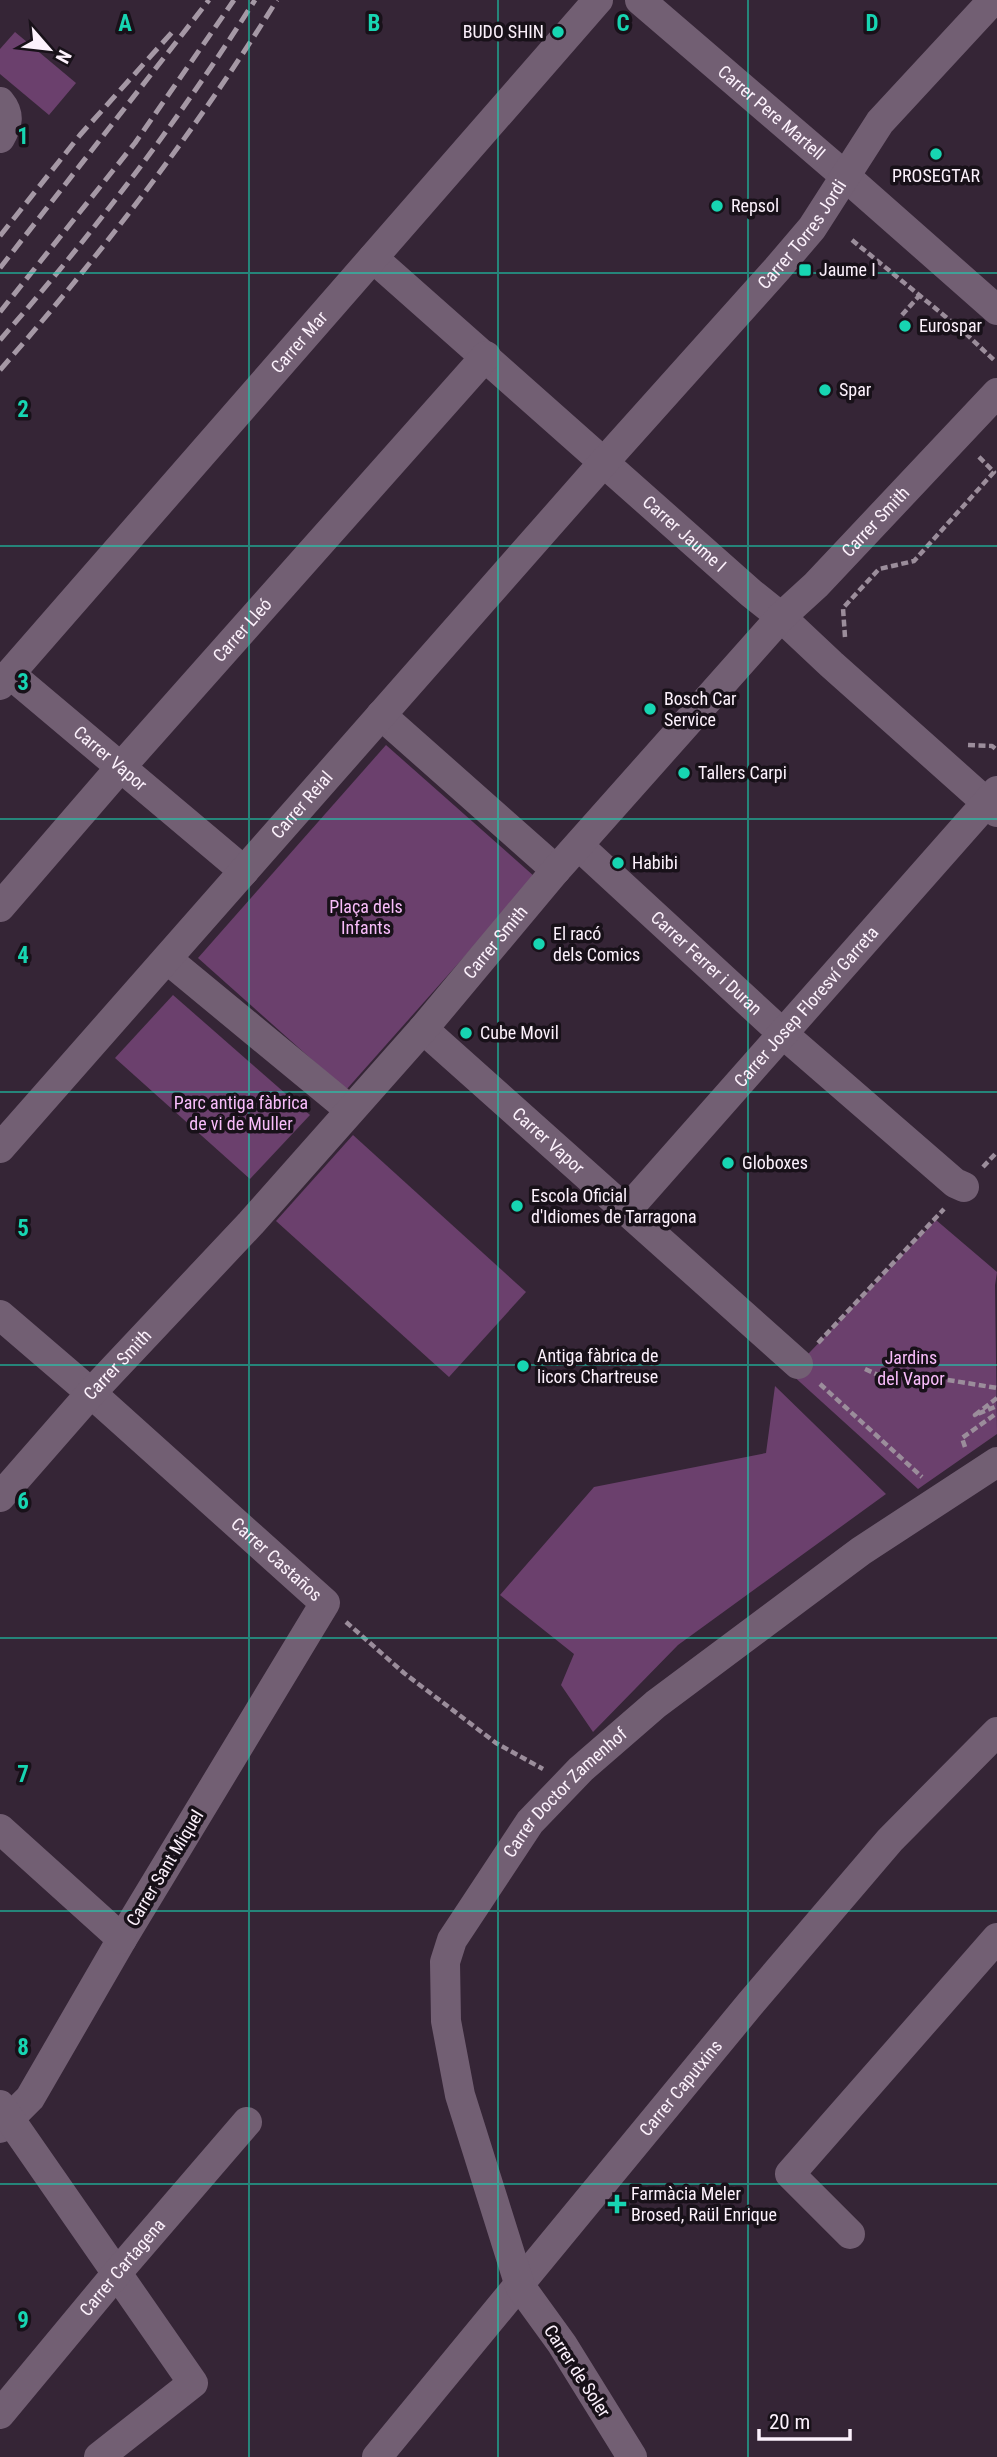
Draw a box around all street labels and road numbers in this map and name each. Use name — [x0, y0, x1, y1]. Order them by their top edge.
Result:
street label: Carrer Pere Martell — [714, 61, 829, 164]
street label: Carrer Torres Jordi — [753, 176, 850, 293]
street label: Carrer Mar — [266, 306, 332, 377]
street label: Carrer Smith — [837, 482, 913, 561]
street label: Carrer Jaume I — [639, 491, 731, 576]
street label: Carrer Lleó — [208, 594, 276, 666]
street label: Carrer Vapor — [70, 721, 152, 795]
street label: Carrer Reial — [266, 767, 337, 843]
street label: Carrer Smith — [459, 901, 532, 983]
street label: Carrer Ferrer i Duran — [647, 907, 766, 1019]
street label: Carrer Josep Floresví Garreta — [729, 922, 883, 1091]
street label: Carrer Vapor — [508, 1103, 589, 1179]
street label: Carrer Smith — [79, 1325, 155, 1404]
street label: Carrer Castaños — [227, 1513, 326, 1605]
street label: Carrer Doctor Zamenhof — [499, 1723, 631, 1861]
street label: Carrer Sant Miquel — [122, 1806, 208, 1930]
street label: Carrer Caputxins — [635, 2035, 726, 2140]
street label: Carrer Cartagena — [75, 2214, 169, 2320]
street label: Carrer de Soler — [540, 2321, 615, 2421]

